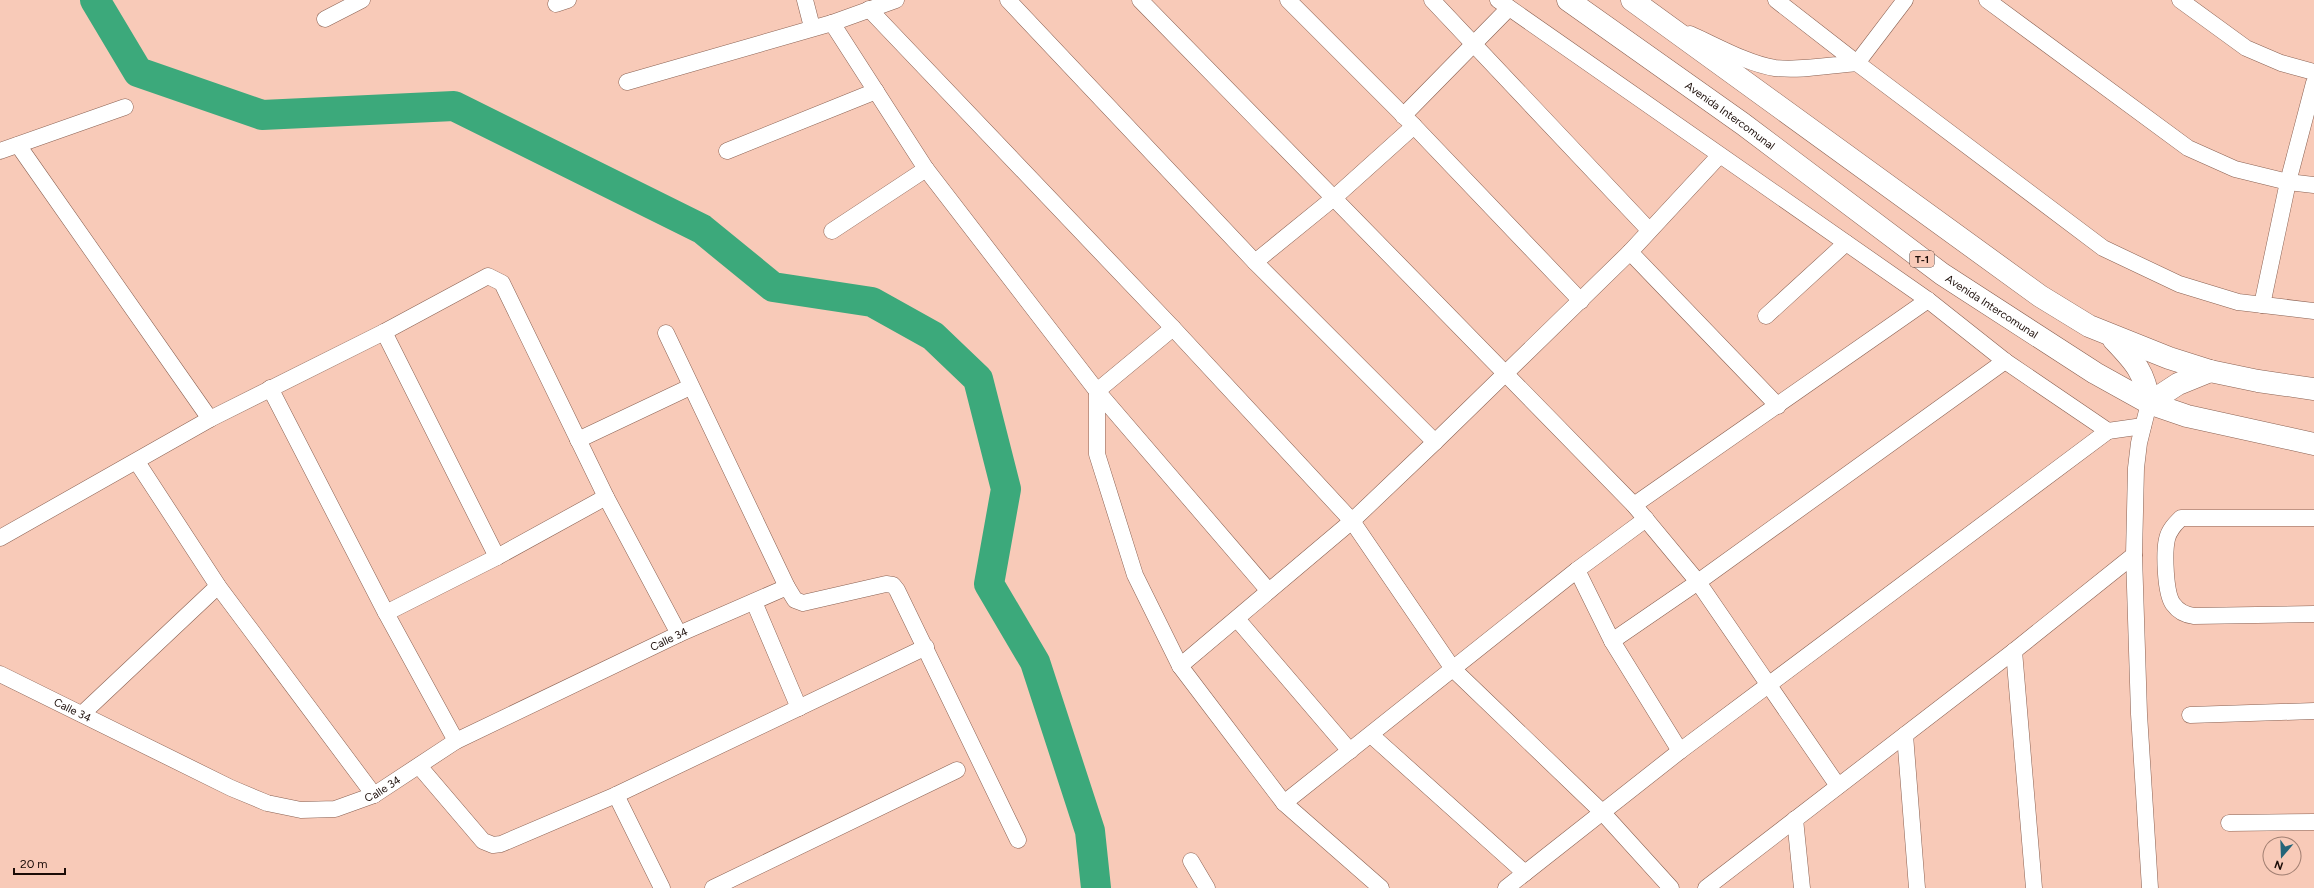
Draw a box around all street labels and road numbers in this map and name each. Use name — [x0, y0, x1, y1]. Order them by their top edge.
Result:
street label: Avenida Intercomunal — [1683, 79, 1777, 152]
road number: T-1 — [1910, 251, 1934, 267]
street label: Avenida Intercomunal — [1943, 272, 2040, 341]
street label: Calle 34 — [648, 625, 690, 653]
street label: Calle 34 — [52, 695, 94, 725]
street label: Calle 34 — [363, 773, 403, 804]

